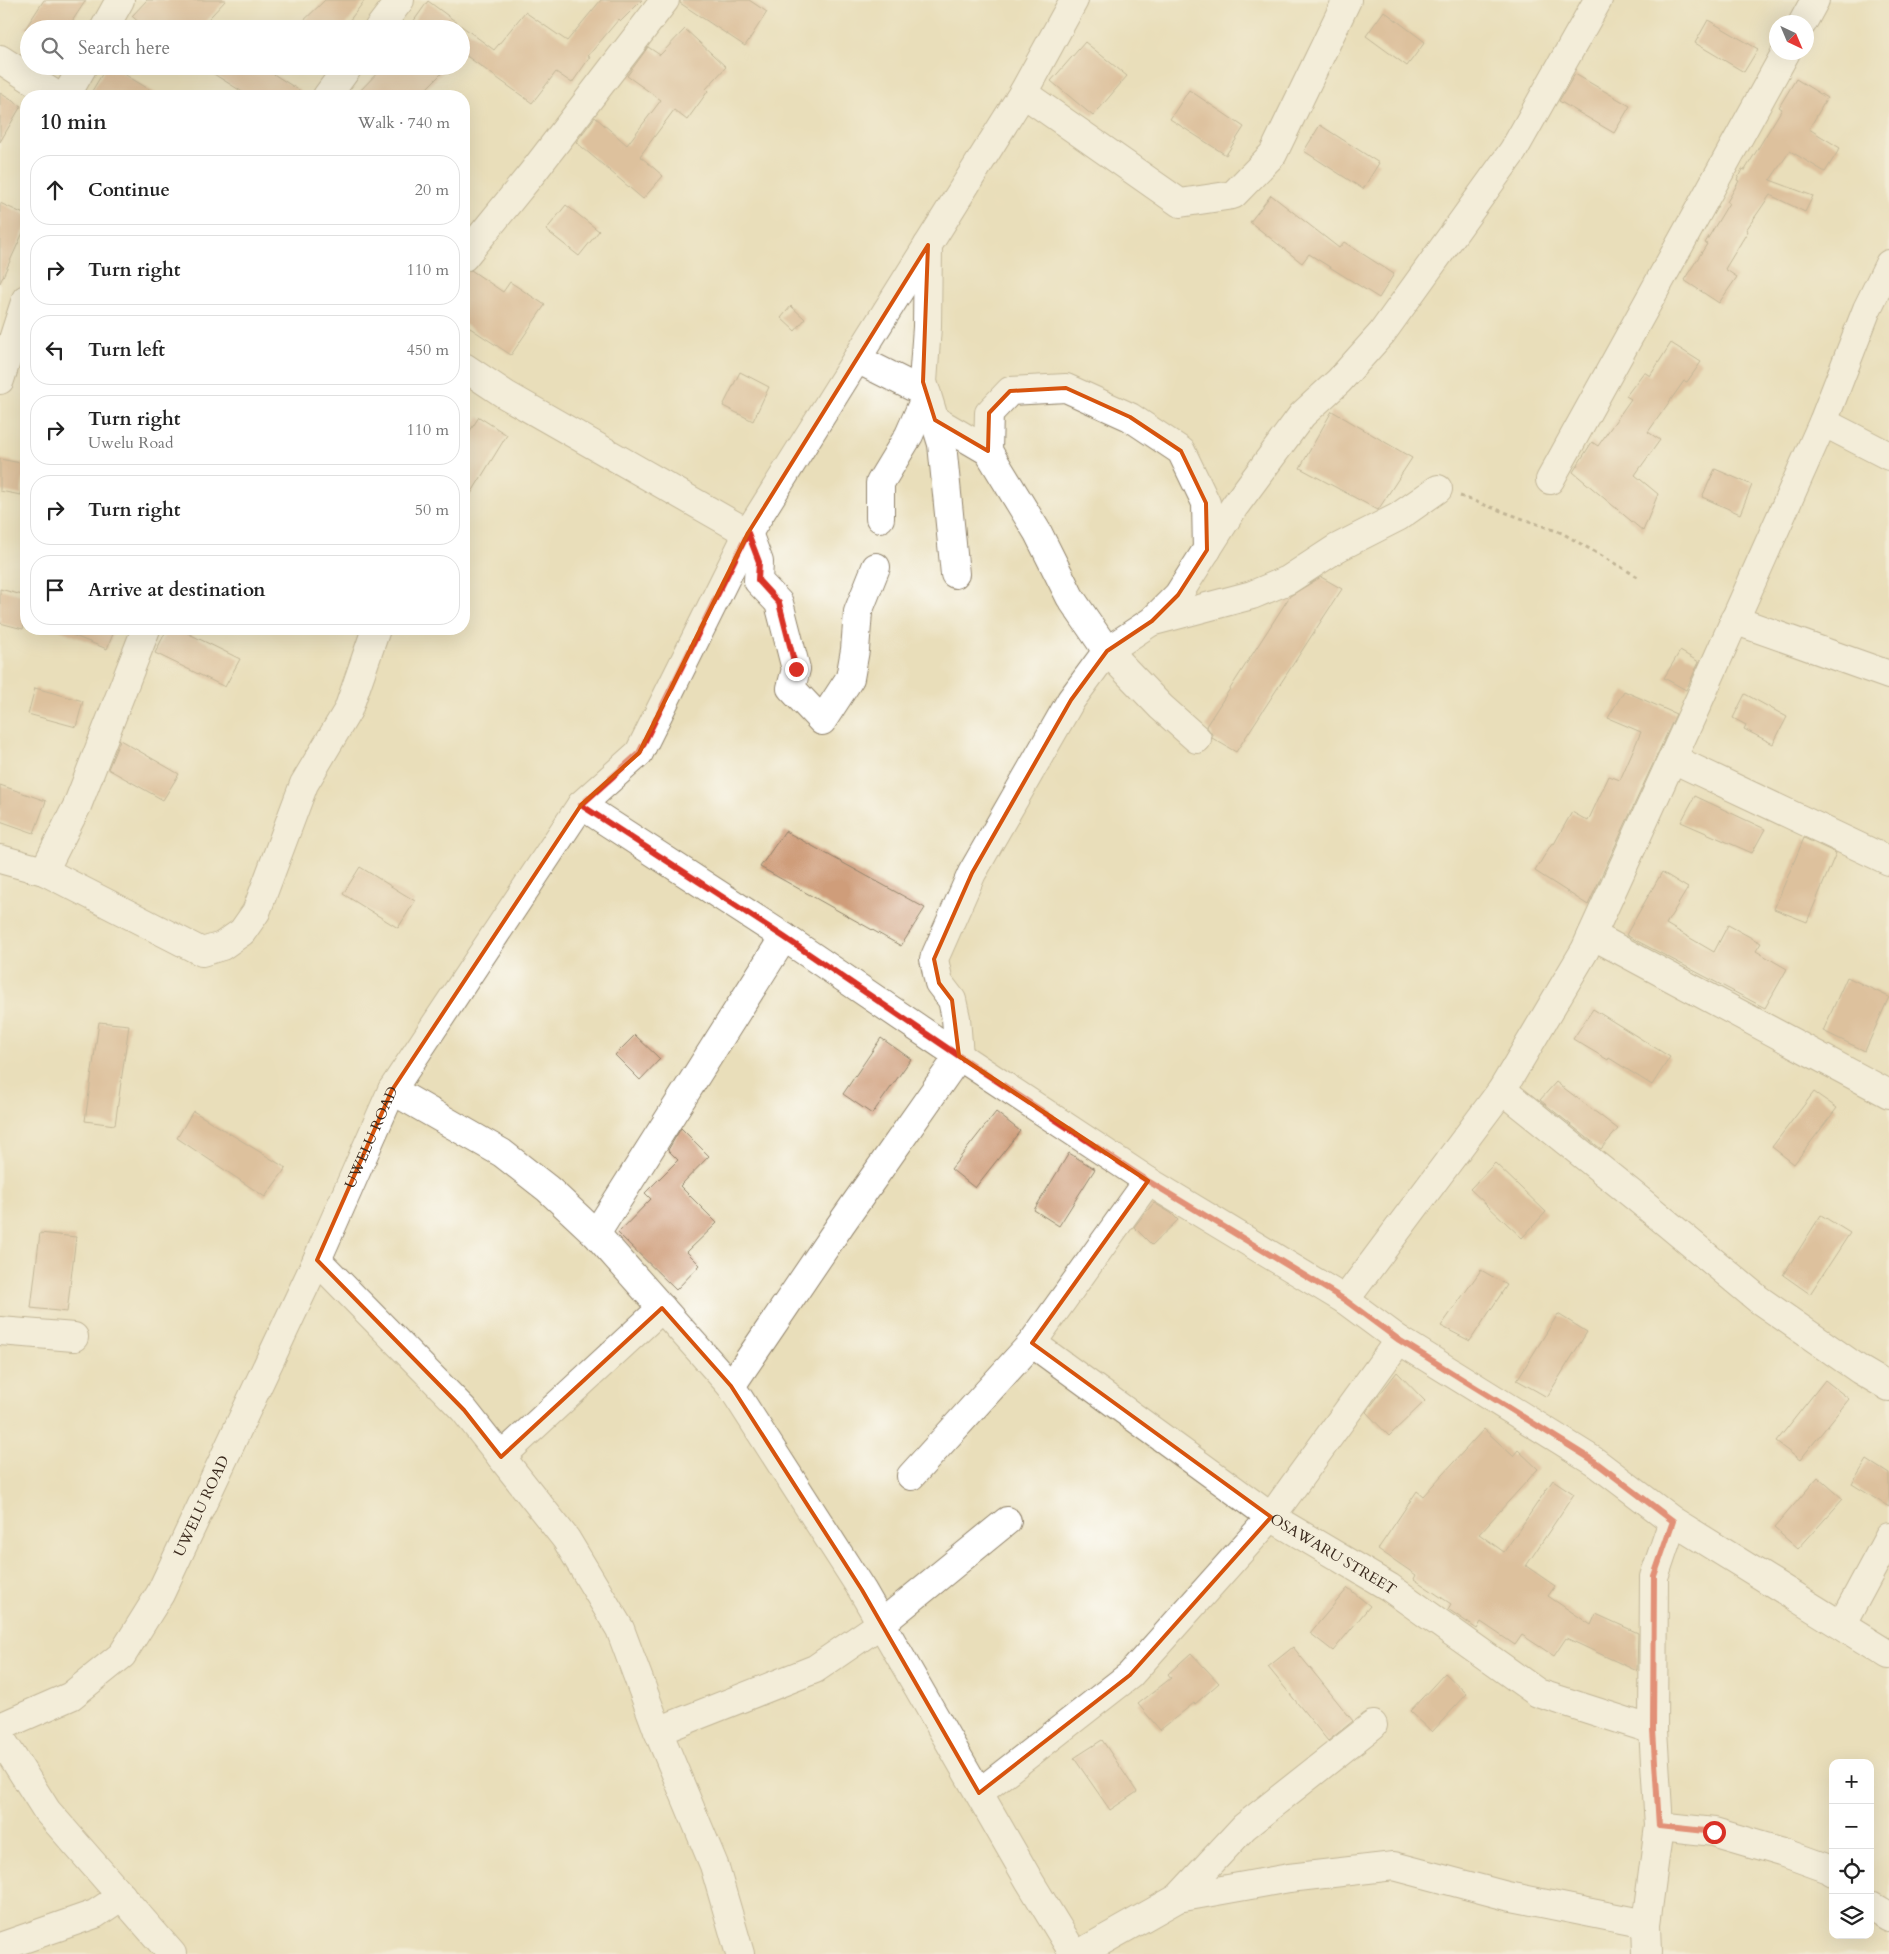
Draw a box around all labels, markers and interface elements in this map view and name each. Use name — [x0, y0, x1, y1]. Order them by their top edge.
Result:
north arrow — [1769, 15, 1814, 60]
search box — [20, 20, 470, 75]
icon: search — [38, 34, 66, 62]
text: Search here — [78, 35, 170, 61]
text: 10 min — [40, 108, 107, 137]
text: Walk · 740 m — [358, 112, 450, 134]
icon: ahead — [41, 176, 69, 204]
text: Continue — [88, 177, 170, 203]
text: 20 m — [415, 179, 449, 201]
icon: right — [41, 256, 69, 284]
text: Turn right — [88, 257, 180, 283]
text: 110 m — [407, 259, 449, 281]
icon: left — [41, 336, 69, 364]
text: Turn left — [88, 337, 165, 363]
text: 450 m — [407, 339, 449, 361]
text: Turn right — [88, 406, 180, 432]
icon: right — [41, 416, 69, 444]
text: 110 m — [407, 419, 449, 441]
text: Uwelu Road — [88, 432, 173, 454]
icon: right — [41, 496, 69, 524]
text: Turn right — [88, 497, 180, 523]
text: 50 m — [415, 499, 449, 521]
icon: arrive — [41, 576, 69, 604]
text: Arrive at destination — [88, 577, 265, 603]
route end — [785, 658, 808, 681]
street label: UWELU ROAD — [340, 1083, 402, 1191]
street label: UWELU ROAD — [169, 1452, 234, 1560]
street label: OSAWARU STREET — [1266, 1509, 1400, 1599]
map controls — [1829, 1759, 1874, 1939]
button: + — [1829, 1759, 1874, 1804]
button: − — [1829, 1804, 1874, 1849]
route start — [1703, 1821, 1726, 1844]
button: locate — [1829, 1849, 1874, 1894]
button: layers — [1829, 1894, 1874, 1939]

